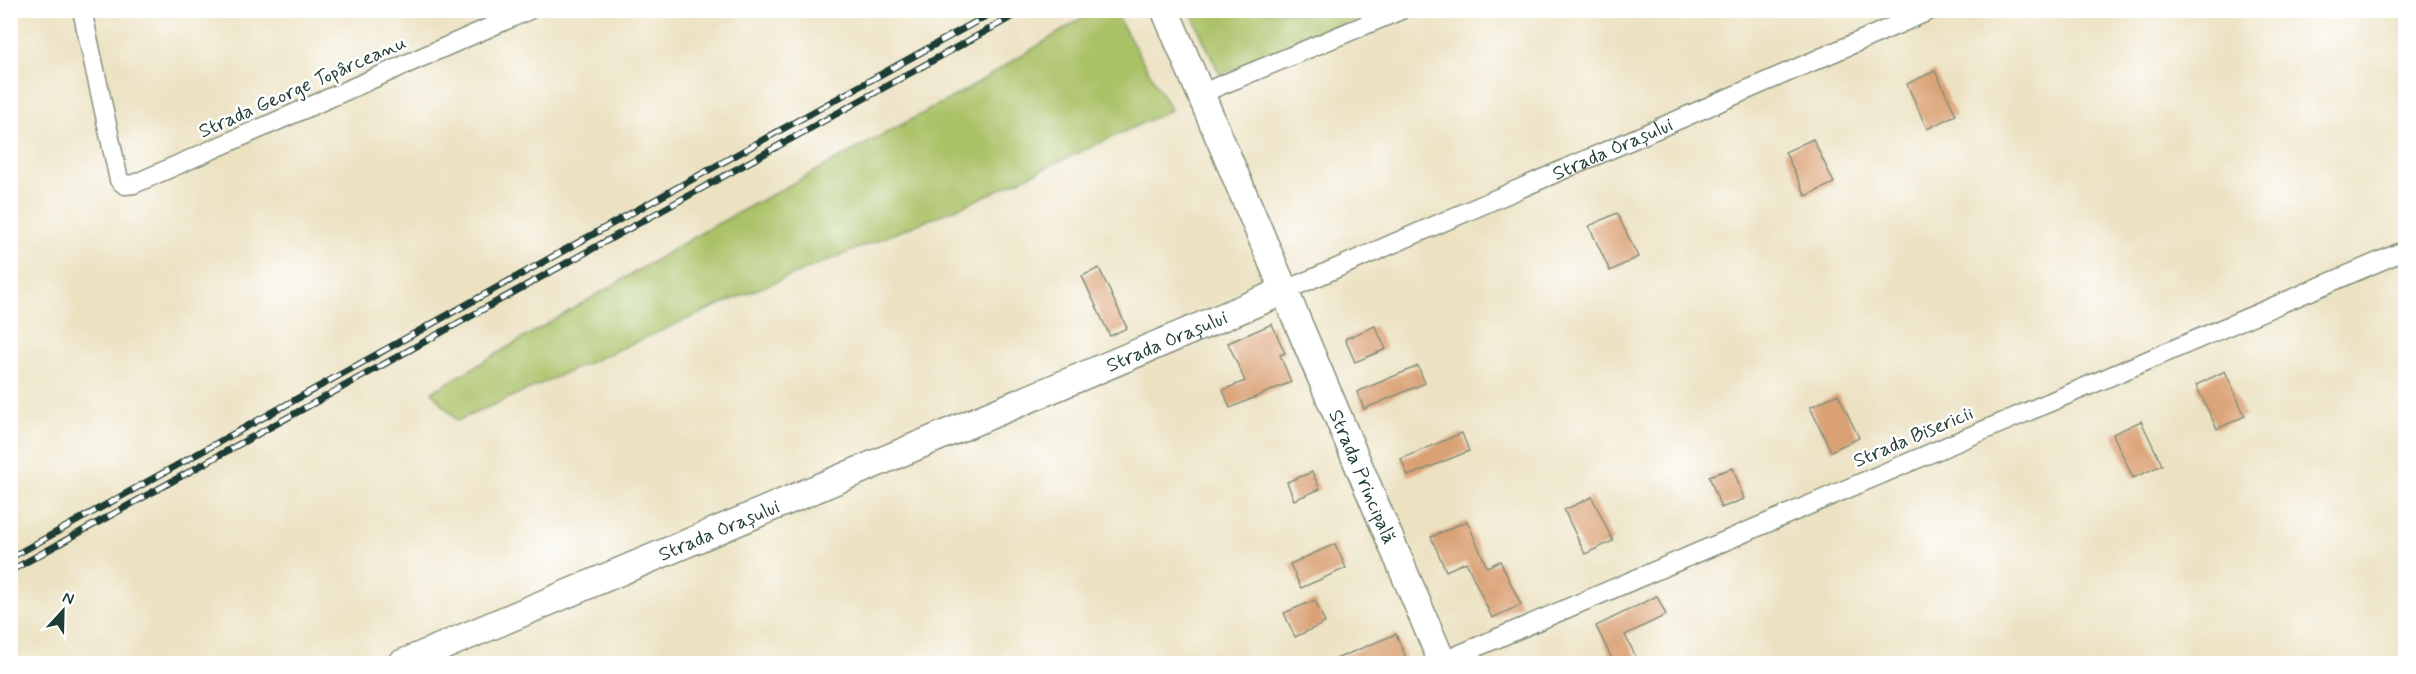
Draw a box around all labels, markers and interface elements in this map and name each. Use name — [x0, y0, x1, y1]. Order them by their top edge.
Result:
street label: Strada George Topârceanu — [195, 29, 411, 145]
street label: Strada Orașului — [1548, 112, 1677, 188]
street label: Strada Orașului — [1102, 304, 1232, 380]
street label: Strada Bisericii — [1849, 400, 1978, 475]
street label: Strada Principală — [1321, 406, 1403, 549]
street label: Strada Orașului — [655, 494, 784, 569]
north arrow — [33, 581, 93, 641]
text: N — [59, 587, 77, 610]

